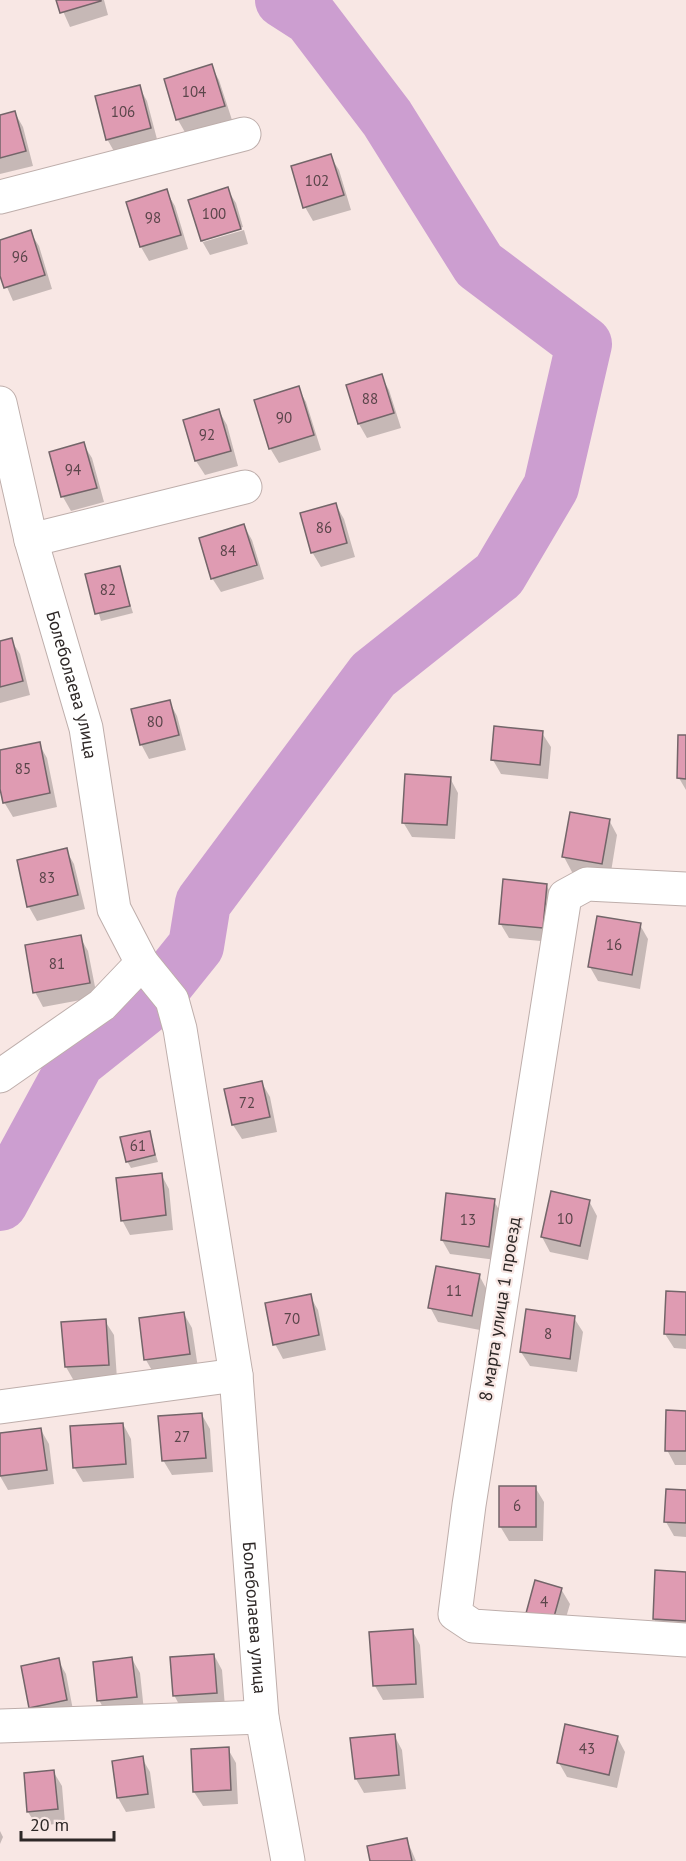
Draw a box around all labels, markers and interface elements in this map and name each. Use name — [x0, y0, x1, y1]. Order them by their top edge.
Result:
house number: 104 — [182, 82, 206, 101]
house number: 106 — [111, 102, 135, 121]
house number: 102 — [305, 171, 329, 190]
house number: 100 — [202, 204, 226, 223]
house number: 98 — [145, 208, 161, 227]
house number: 96 — [12, 247, 28, 266]
house number: 88 — [362, 389, 378, 408]
house number: 90 — [276, 408, 292, 427]
house number: 92 — [199, 425, 215, 444]
house number: 94 — [65, 460, 81, 479]
house number: 86 — [316, 518, 332, 537]
house number: 84 — [220, 541, 236, 560]
house number: 82 — [100, 580, 116, 599]
street label: Болеболаева улица — [41, 608, 103, 760]
house number: 80 — [147, 712, 163, 731]
house number: 85 — [15, 759, 31, 778]
house number: 83 — [39, 868, 55, 887]
house number: 16 — [606, 935, 622, 954]
house number: 81 — [49, 954, 65, 973]
house number: 72 — [239, 1093, 255, 1112]
house number: 61 — [130, 1136, 146, 1155]
house number: 10 — [557, 1209, 573, 1228]
house number: 13 — [460, 1210, 476, 1229]
street label: 8 марта улица 1 проезд — [474, 1215, 525, 1403]
house number: 11 — [446, 1281, 462, 1300]
house number: 70 — [284, 1309, 300, 1328]
house number: 8 — [544, 1324, 552, 1343]
house number: 27 — [174, 1427, 190, 1446]
house number: 6 — [513, 1496, 521, 1515]
street label: Болеболаева улица — [238, 1541, 272, 1695]
house number: 4 — [540, 1592, 548, 1611]
house number: 43 — [579, 1739, 595, 1758]
scale bar — [21, 1804, 114, 1842]
text: 20 m — [30, 1813, 69, 1836]

